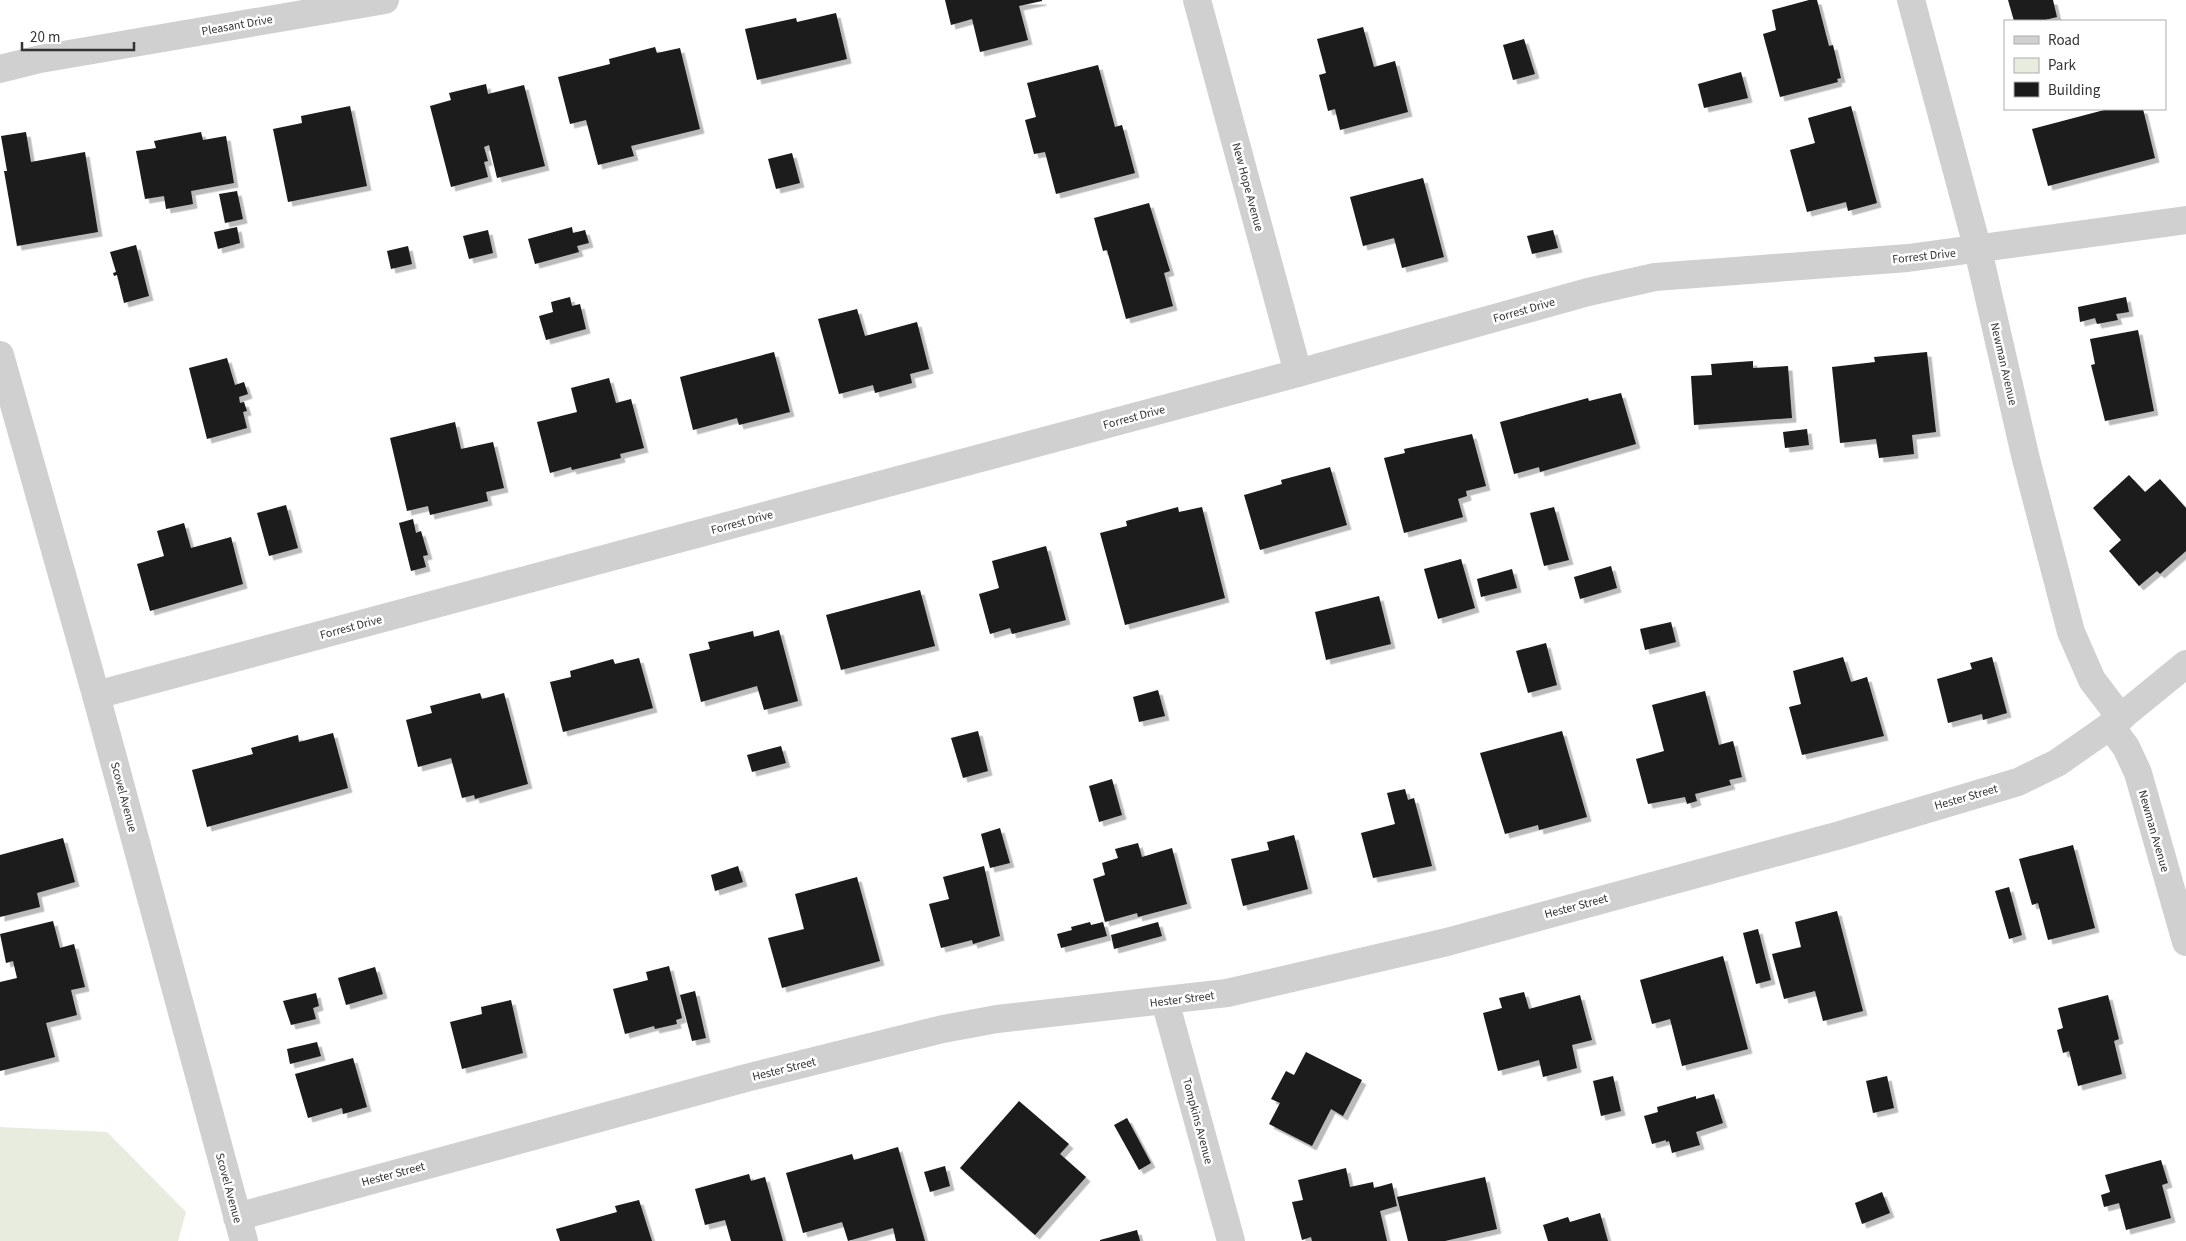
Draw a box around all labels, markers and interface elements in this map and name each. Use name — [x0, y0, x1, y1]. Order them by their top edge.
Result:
street label: Pleasant Drive — [200, 11, 274, 40]
scale bar — [22, 20, 135, 52]
legend — [2004, 20, 2166, 110]
text: 20 m — [30, 27, 60, 48]
text: Road — [2048, 30, 2080, 51]
text: Park — [2048, 55, 2077, 76]
text: Building — [2048, 80, 2101, 101]
street label: New Hope Avenue — [1228, 141, 1268, 233]
street label: Forrest Drive — [1891, 245, 1957, 268]
street label: Forrest Drive — [1491, 294, 1557, 327]
street label: Newman Avenue — [1986, 321, 2021, 407]
street label: Forrest Drive — [1101, 401, 1167, 434]
street label: Forrest Drive — [709, 506, 775, 539]
street label: Forrest Drive — [318, 611, 384, 644]
street label: Scovel Avenue — [106, 760, 141, 834]
street label: Hester Street — [1933, 780, 2000, 815]
street label: Newman Avenue — [2134, 788, 2173, 874]
street label: Hester Street — [1543, 890, 1610, 923]
street label: Hester Street — [1149, 987, 1215, 1012]
street label: Hester Street — [751, 1053, 818, 1086]
street label: Tompkins Avenue — [1178, 1076, 1217, 1166]
street label: Scovel Avenue — [211, 1151, 246, 1225]
street label: Hester Street — [360, 1158, 427, 1191]

